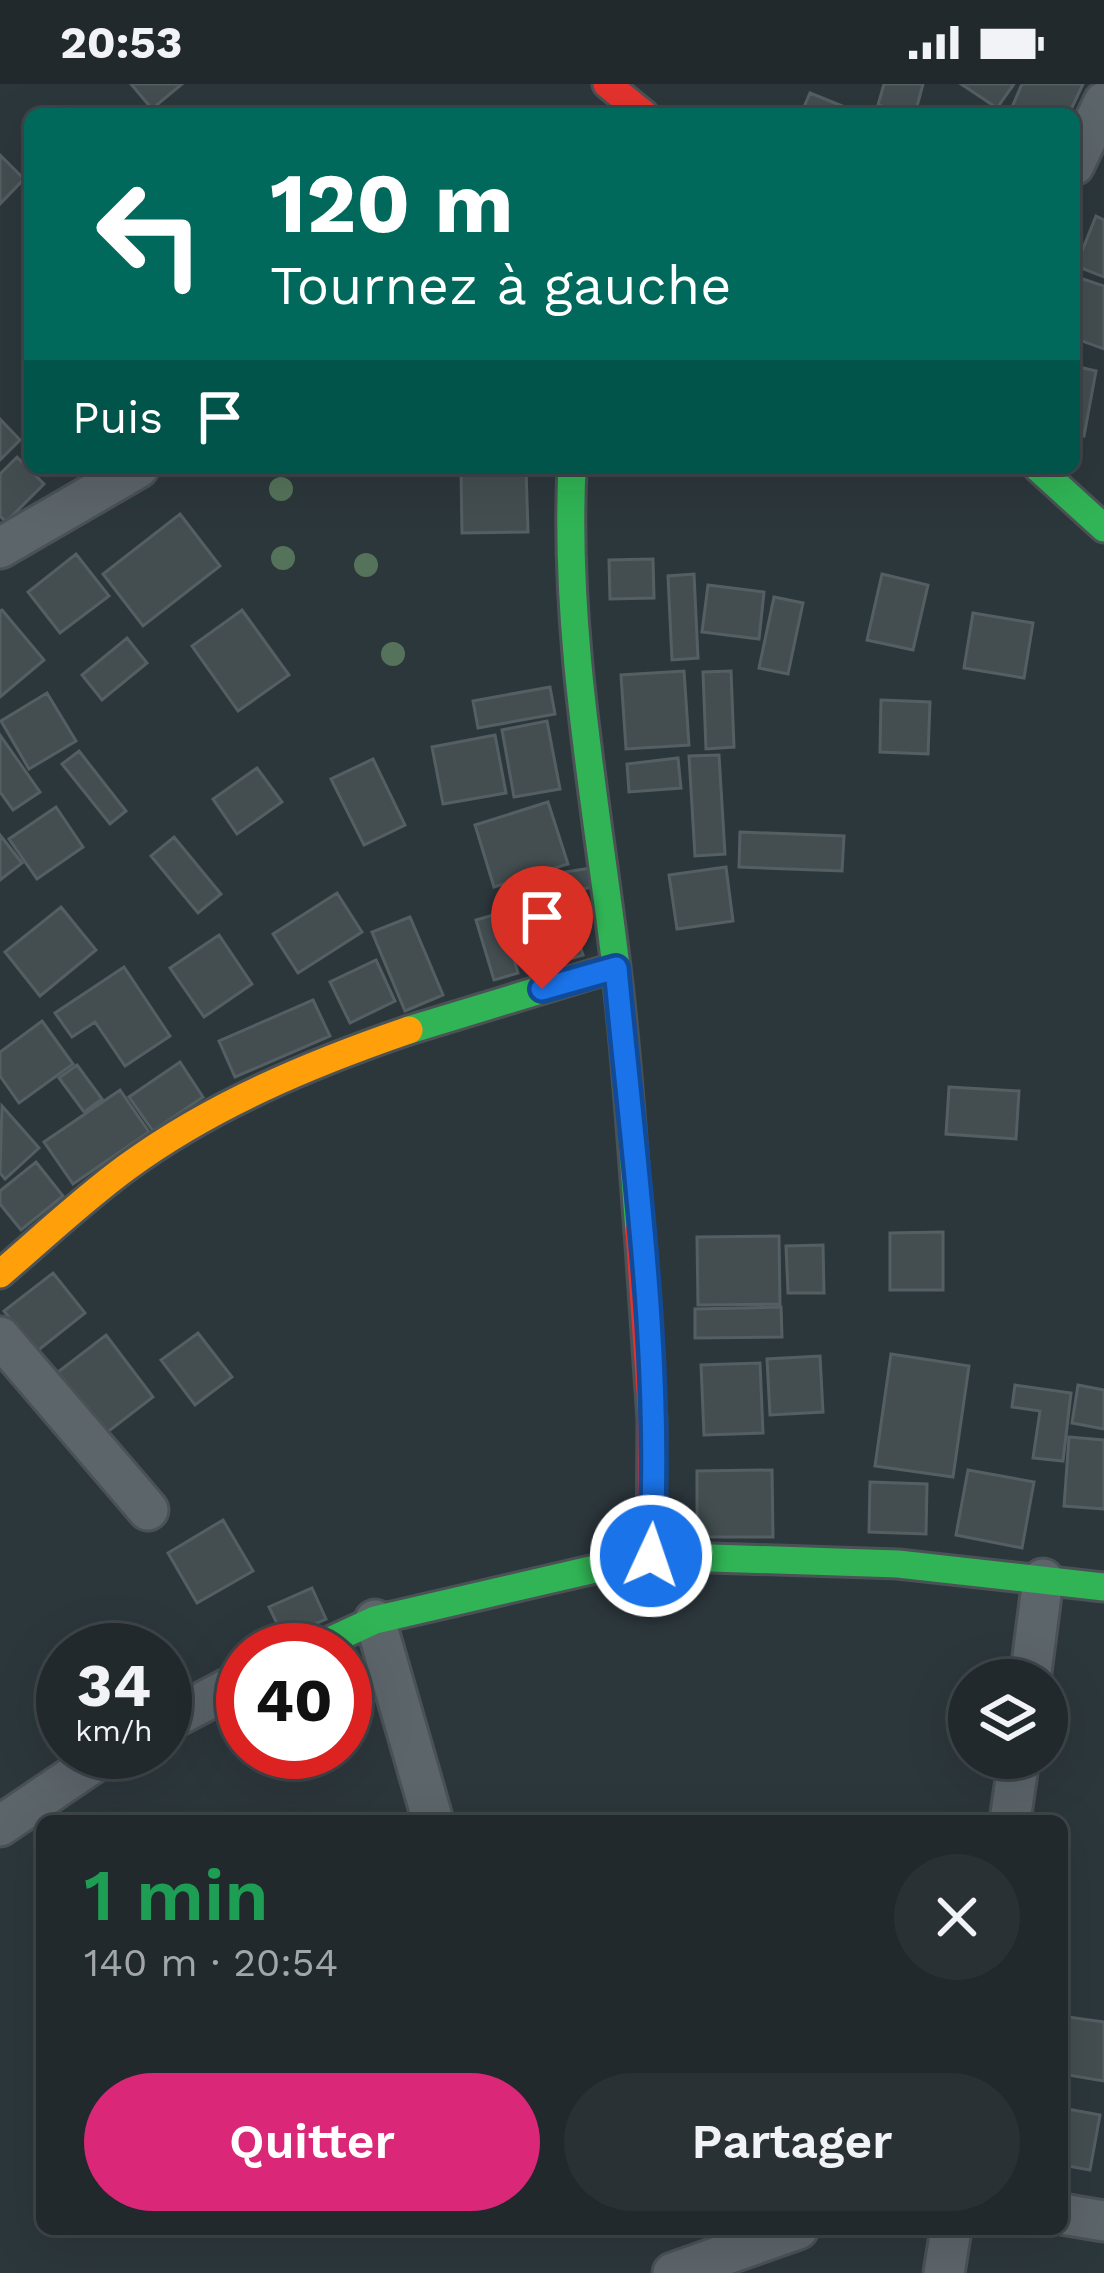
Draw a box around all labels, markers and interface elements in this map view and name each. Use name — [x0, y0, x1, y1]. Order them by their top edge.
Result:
text: 20:53 — [60, 16, 182, 69]
text: 120 m — [270, 154, 513, 252]
icon: left — [72, 156, 228, 312]
text: Tournez à gauche — [270, 254, 731, 317]
icon: arrive — [187, 384, 253, 450]
text: Puis — [72, 391, 163, 444]
pin — [491, 866, 593, 989]
icon: arrive — [509, 884, 575, 950]
position arrow — [588, 1493, 714, 1619]
speed limit sign: 40 — [216, 1623, 372, 1779]
text: 34 — [77, 1650, 151, 1721]
map controls — [948, 1659, 1068, 1779]
button: layers — [948, 1659, 1068, 1779]
text: km/h — [75, 1713, 153, 1748]
text: 1 min — [84, 1853, 269, 1937]
button: close — [894, 1854, 1020, 1980]
text: 140 m · 20:54 — [84, 1940, 338, 1985]
button: Quitter — [84, 2073, 540, 2211]
button: Partager — [564, 2073, 1020, 2211]

